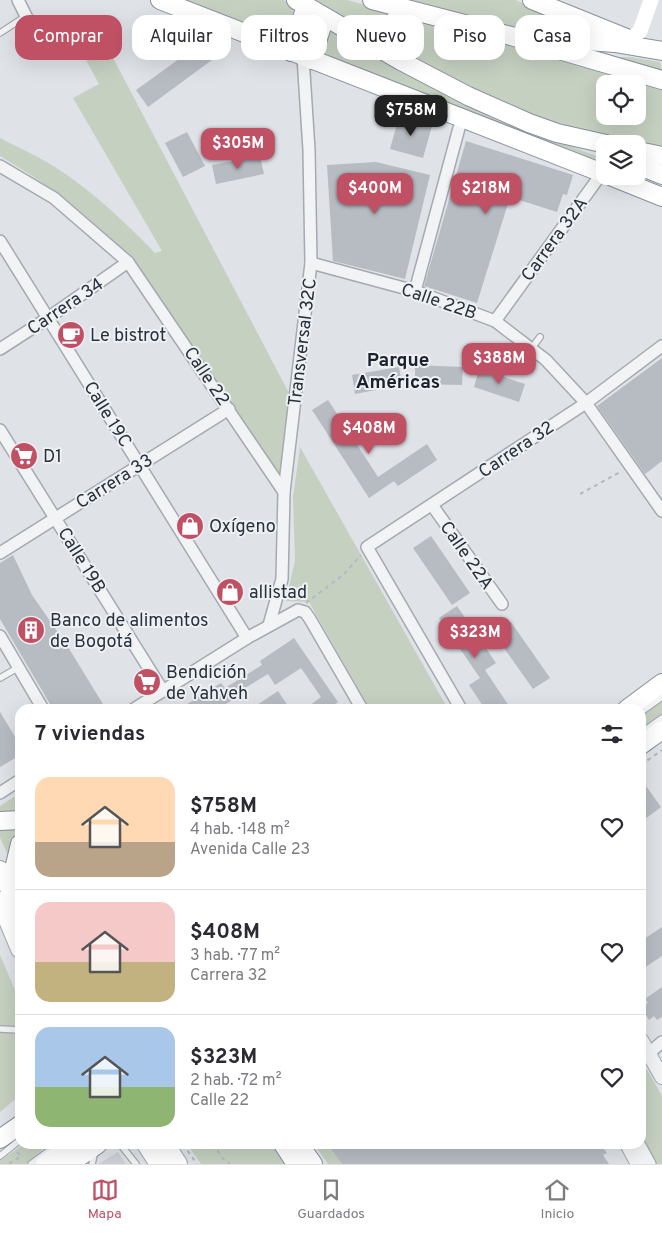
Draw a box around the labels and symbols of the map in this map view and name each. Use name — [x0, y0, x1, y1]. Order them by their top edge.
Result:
pin: $758M — [376, 94, 446, 137]
pin: $305M — [203, 128, 273, 170]
pin: $400M — [340, 172, 410, 215]
pin: $218M — [451, 172, 521, 215]
street label: Carrera 32A — [517, 193, 594, 287]
street label: Carrera 34 — [23, 273, 108, 341]
street label: Transversal 32C — [284, 277, 323, 408]
street label: Calle 22B — [398, 279, 479, 326]
cafe icon: Le bistrot — [56, 320, 86, 350]
place label: Le bistrot — [90, 325, 166, 348]
pin: $388M — [464, 342, 534, 385]
street label: Calle 22 — [178, 343, 234, 411]
district label: Parque Américas — [356, 349, 440, 395]
street label: Calle 19C — [77, 378, 136, 452]
pin: $408M — [334, 412, 404, 455]
street label: Carrera 32 — [475, 417, 559, 484]
supermarket icon: D1 — [9, 441, 39, 471]
place label: D1 — [43, 446, 62, 469]
street label: Carrera 33 — [72, 450, 158, 515]
shop icon: Oxígeno — [175, 511, 205, 541]
place label: Oxígeno — [209, 516, 276, 539]
street label: Calle 22A — [434, 517, 498, 595]
street label: Calle 19B — [51, 523, 110, 598]
shop icon: allistad — [215, 577, 245, 607]
place label: allistad — [249, 582, 307, 605]
place label: Banco de alimentos de Bogotá — [50, 610, 208, 654]
building icon: Banco de alimentos de Bogotá — [16, 615, 46, 645]
pin: $323M — [440, 616, 510, 659]
place label: Bendición de Yahveh — [166, 662, 248, 706]
supermarket icon: Bendición de Yahveh — [132, 667, 162, 697]

